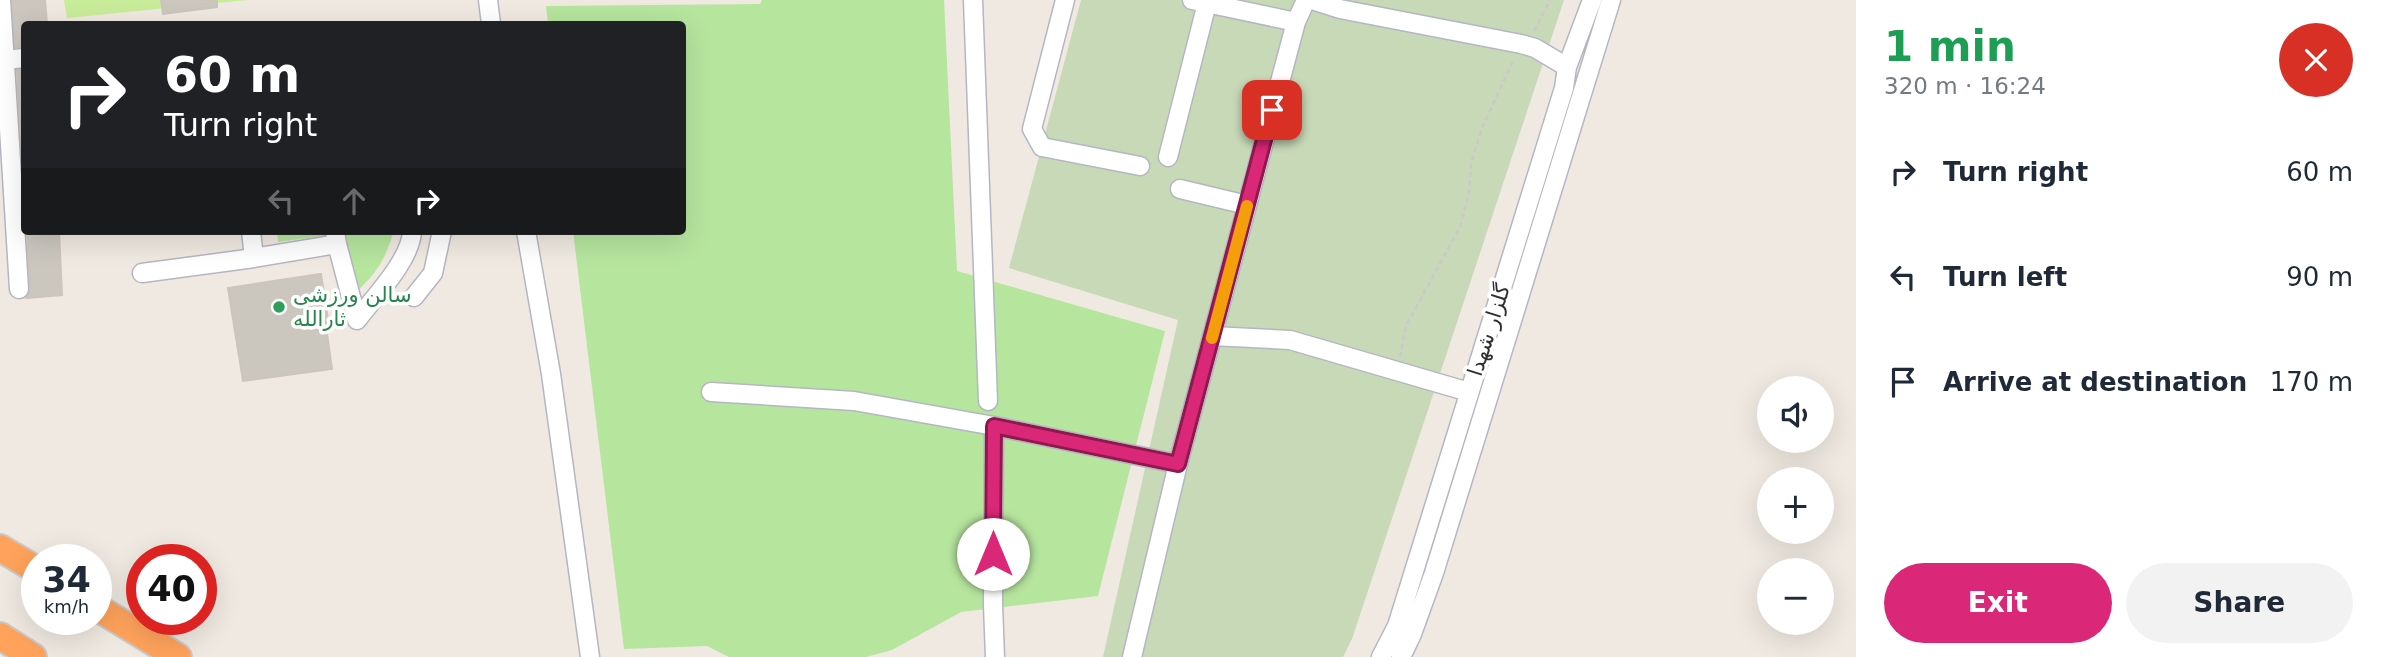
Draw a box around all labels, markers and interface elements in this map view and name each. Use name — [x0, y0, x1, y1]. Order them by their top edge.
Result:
text: 1 min — [1884, 22, 2016, 71]
button: close — [2279, 23, 2353, 97]
text: 60 m — [164, 47, 300, 104]
icon: right — [49, 49, 140, 140]
text: 320 m · 16:24 — [1884, 73, 2046, 99]
pin — [1242, 80, 1302, 140]
icon: arrive — [1253, 91, 1291, 129]
text: Turn right — [164, 106, 317, 144]
icon: right — [1884, 153, 1922, 191]
text: Turn right — [1943, 157, 2088, 187]
text: 60 m — [2286, 157, 2353, 187]
icon: left — [262, 182, 300, 220]
icon: ahead — [335, 182, 373, 220]
icon: right — [408, 182, 446, 220]
icon: left — [1884, 258, 1922, 296]
text: Turn left — [1943, 262, 2067, 292]
text: 90 m — [2286, 262, 2353, 292]
street label: گلزار شهدا — [1463, 281, 1515, 379]
place label: سالن ورزشی ثارالله — [293, 283, 412, 331]
marker: سالن ورزشی ثارالله — [271, 299, 287, 315]
icon: arrive — [1884, 363, 1922, 401]
text: Arrive at destination — [1943, 367, 2247, 397]
text: 170 m — [2270, 367, 2353, 397]
map controls — [1757, 376, 1834, 635]
button: sound — [1757, 376, 1834, 453]
button: + — [1757, 467, 1834, 544]
position arrow — [956, 517, 1030, 591]
speed limit sign: 40 — [126, 544, 217, 635]
button: − — [1757, 558, 1834, 635]
text: 34 — [42, 560, 91, 600]
button: Exit — [1884, 563, 2112, 643]
button: Share — [2126, 563, 2353, 643]
text: km/h — [44, 596, 89, 617]

